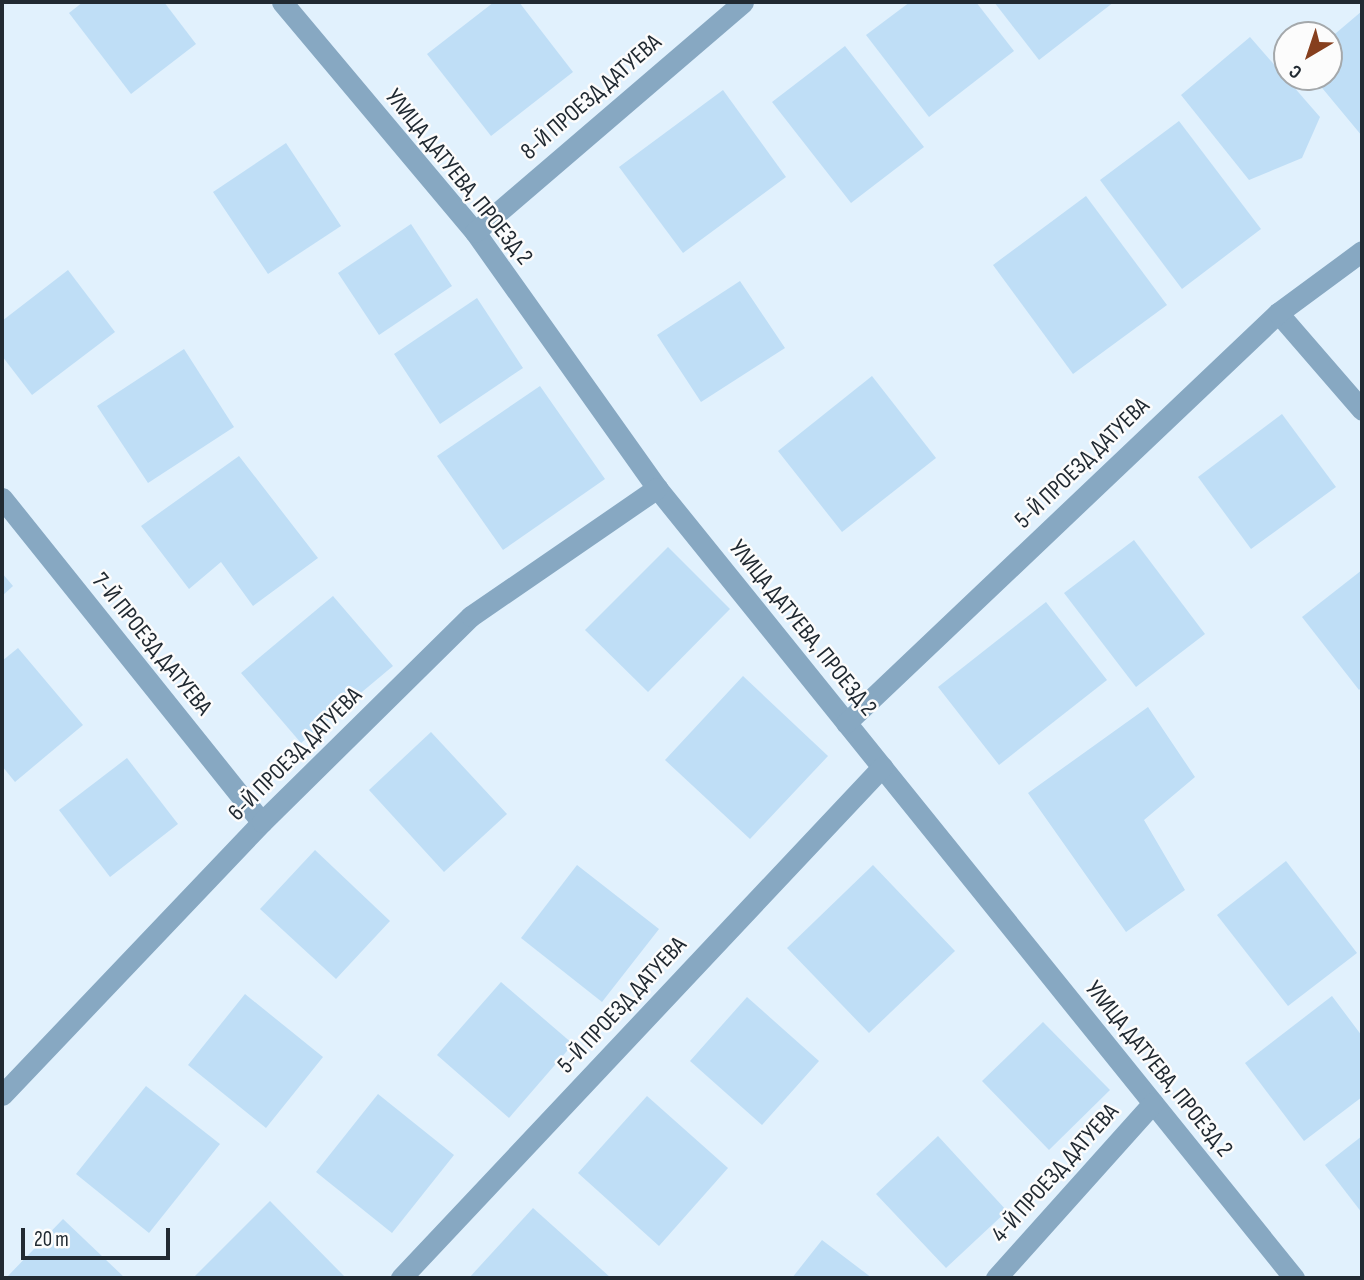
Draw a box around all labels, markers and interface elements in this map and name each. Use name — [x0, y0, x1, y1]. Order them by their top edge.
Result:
north arrow — [1273, 21, 1343, 91]
street label: 8-Й ПРОЕЗД ДАТУЕВА — [515, 28, 667, 166]
text: С — [1285, 59, 1307, 83]
street label: УЛИЦА ДАТУЕВА, ПРОЕЗД 2 — [379, 83, 539, 271]
street label: 5-Й ПРОЕЗД ДАТУЕВА — [1009, 391, 1155, 535]
street label: УЛИЦА ДАТУЕВА, ПРОЕЗД 2 — [723, 534, 883, 722]
street label: 7-Й ПРОЕЗД ДАТУЕВА — [86, 567, 218, 721]
street label: 6-Й ПРОЕЗД ДАТУЕВА — [222, 681, 368, 827]
street label: 5-Й ПРОЕЗД ДАТУЕВА — [551, 931, 693, 1079]
street label: УЛИЦА ДАТУЕВА, ПРОЕЗД 2 — [1079, 975, 1239, 1163]
street label: 4-Й ПРОЕЗД ДАТУЕВА — [985, 1098, 1125, 1248]
scale bar — [24, 1214, 173, 1258]
text: 20 m — [34, 1227, 69, 1252]

